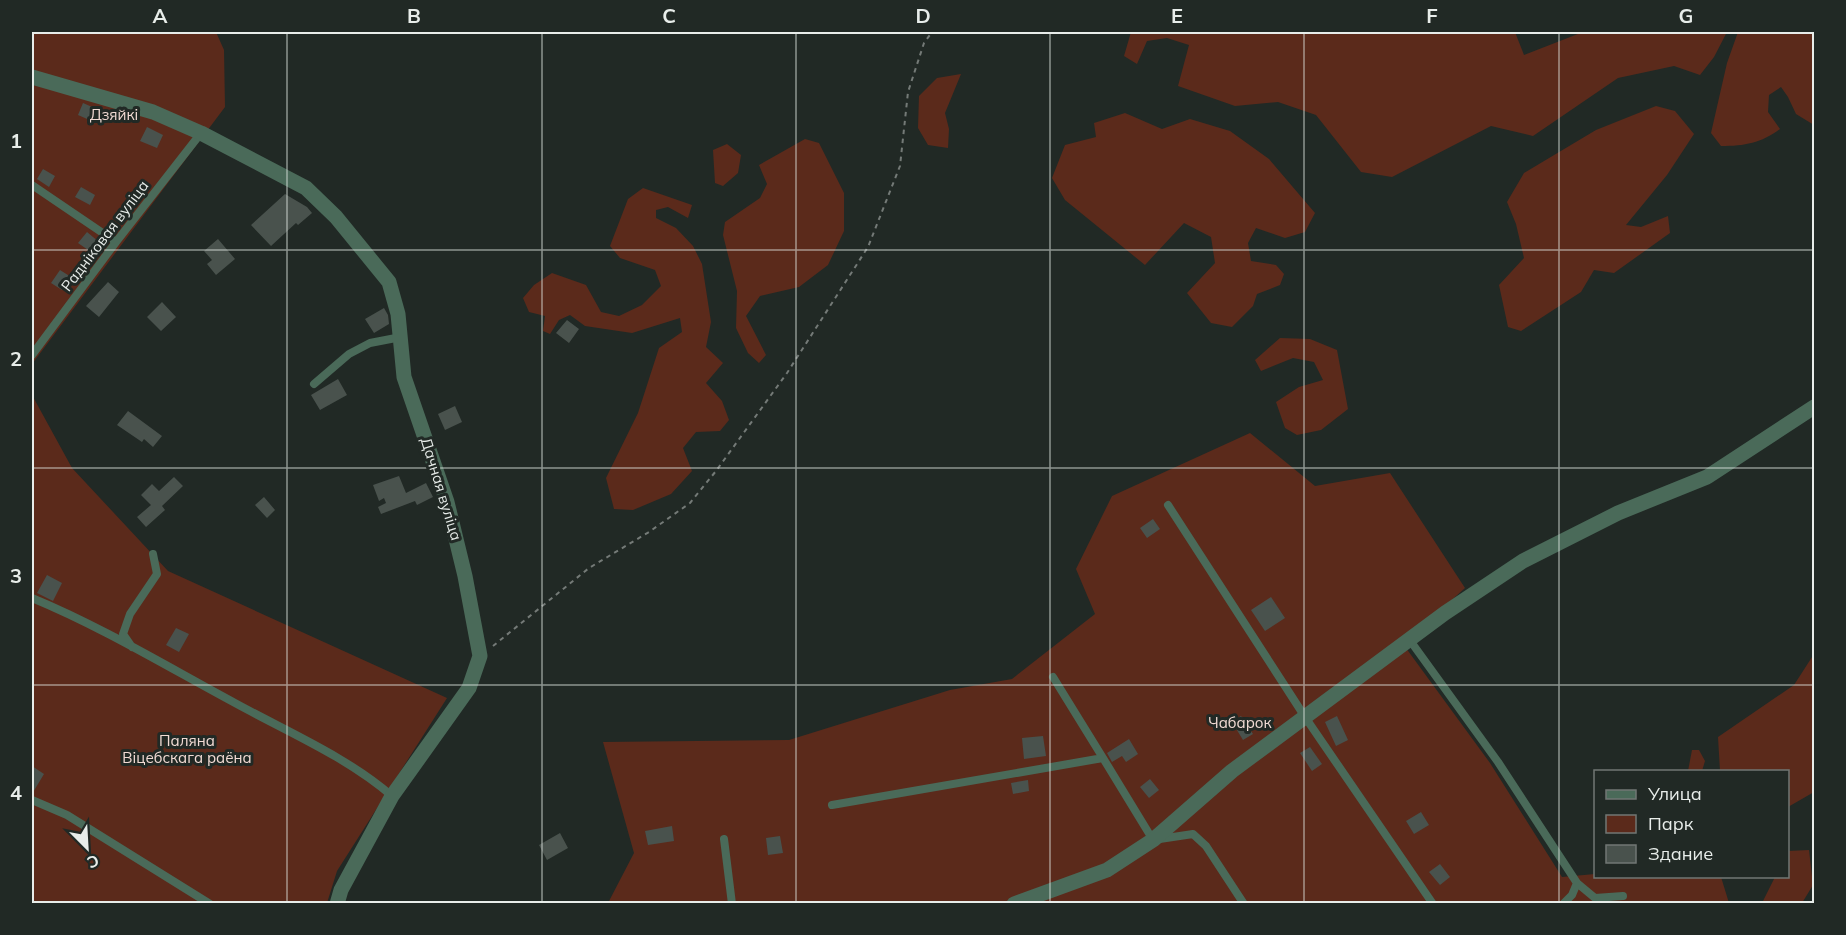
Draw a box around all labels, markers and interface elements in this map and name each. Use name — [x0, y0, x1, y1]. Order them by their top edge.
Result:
text: A — [153, 3, 168, 28]
text: B — [407, 3, 421, 28]
text: C — [662, 3, 676, 28]
text: D — [915, 3, 931, 28]
text: E — [1171, 3, 1183, 28]
text: F — [1426, 3, 1438, 28]
text: G — [1679, 3, 1693, 28]
park label: Дзяйкі — [90, 105, 138, 124]
text: 1 — [10, 128, 22, 153]
street label: Радніковая вуліца — [57, 177, 152, 295]
text: 2 — [10, 346, 22, 371]
street label: Дачная вуліца — [417, 435, 466, 543]
text: 3 — [10, 563, 22, 588]
park label: Чабарок — [1208, 713, 1273, 732]
park label: Паляна Віцебскага раёна — [122, 731, 252, 767]
legend — [1594, 770, 1789, 878]
text: 4 — [10, 780, 22, 805]
text: Улица — [1647, 782, 1702, 805]
text: Парк — [1648, 812, 1694, 835]
north arrow — [57, 818, 117, 878]
text: Здание — [1648, 842, 1713, 865]
text: С — [84, 850, 102, 873]

